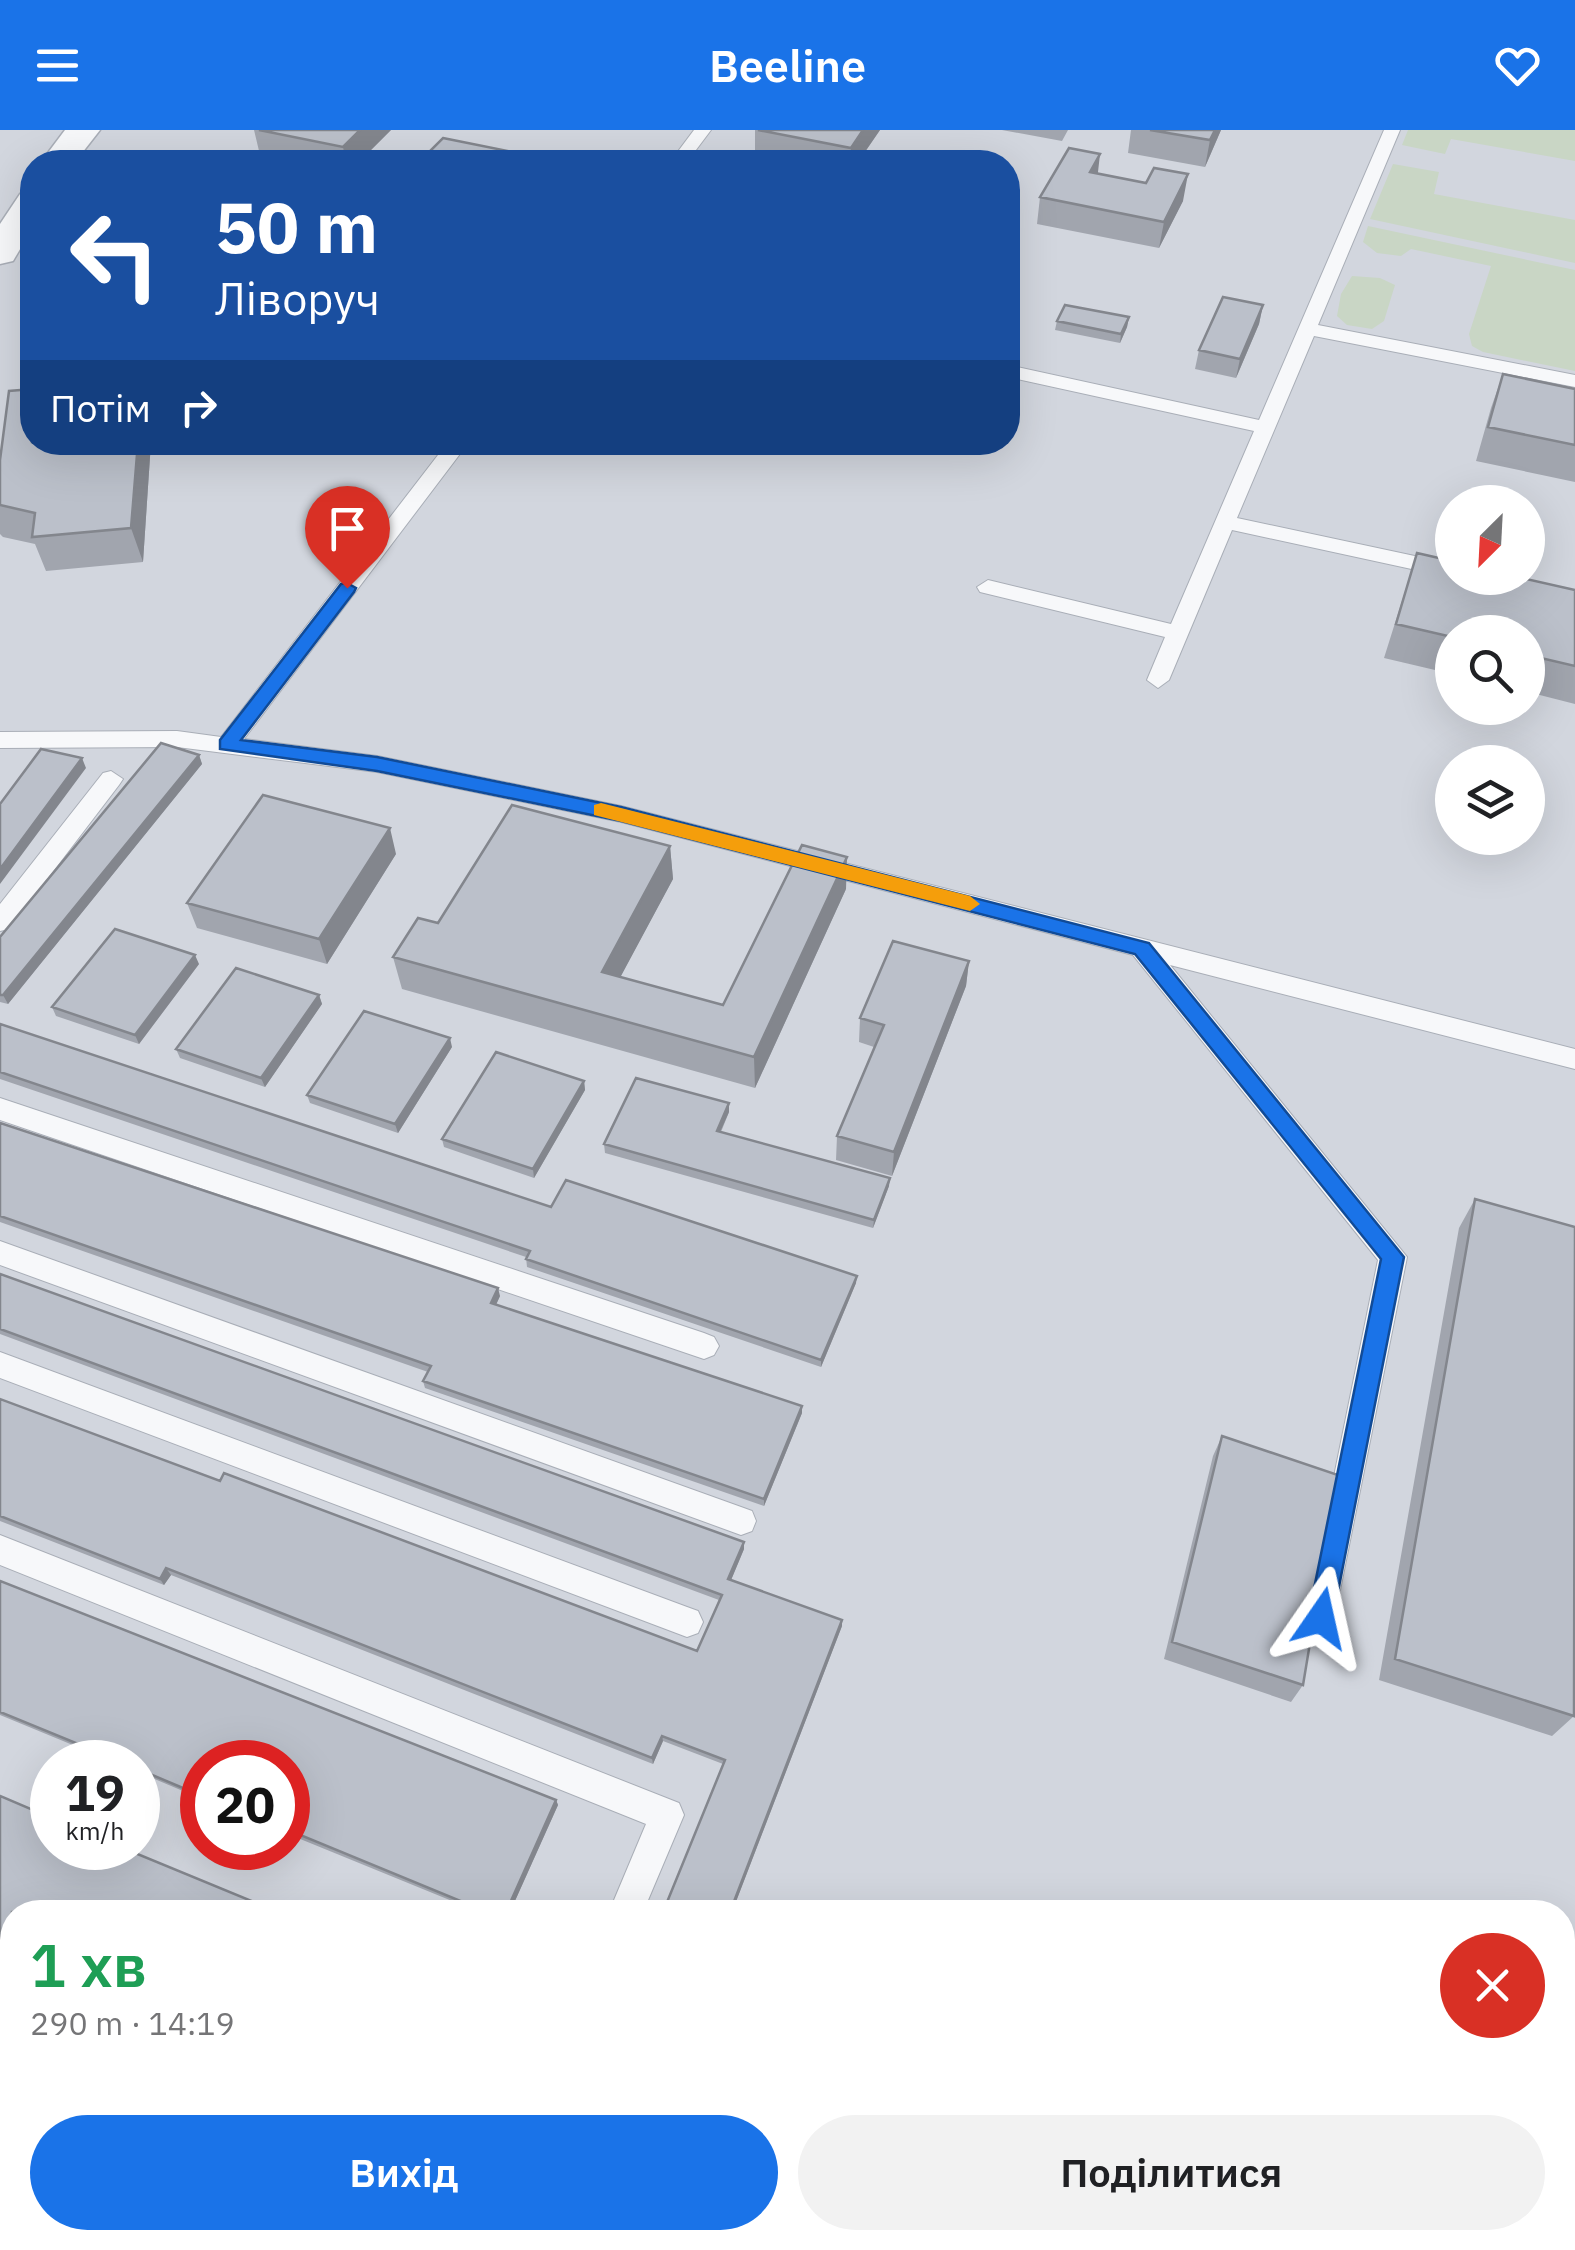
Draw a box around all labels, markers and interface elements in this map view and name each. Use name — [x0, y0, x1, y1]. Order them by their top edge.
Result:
text: Beeline — [709, 36, 866, 94]
icon: menu — [30, 38, 85, 93]
icon: heart — [1490, 38, 1545, 93]
text: 50 m — [215, 181, 378, 272]
icon: left — [50, 190, 180, 320]
text: Ліворуч — [215, 269, 380, 327]
icon: right — [171, 380, 226, 435]
text: Потім — [50, 383, 151, 432]
north arrow — [1435, 485, 1545, 595]
map controls — [1435, 485, 1545, 855]
pin — [305, 486, 390, 589]
icon: arrive — [320, 501, 375, 556]
button: search — [1435, 615, 1545, 725]
button: layers — [1435, 745, 1545, 855]
position arrow — [1269, 1566, 1373, 1670]
speed limit sign: 20 — [180, 1740, 310, 1870]
text: 19 — [65, 1760, 125, 1825]
text: km/h — [66, 1814, 124, 1847]
text: 1 хв — [30, 1925, 147, 2004]
button: close — [1440, 1933, 1545, 2038]
text: 290 m · 14:19 — [30, 2002, 235, 2044]
button: Вихід — [30, 2115, 778, 2230]
button: Поділитися — [798, 2115, 1545, 2230]

